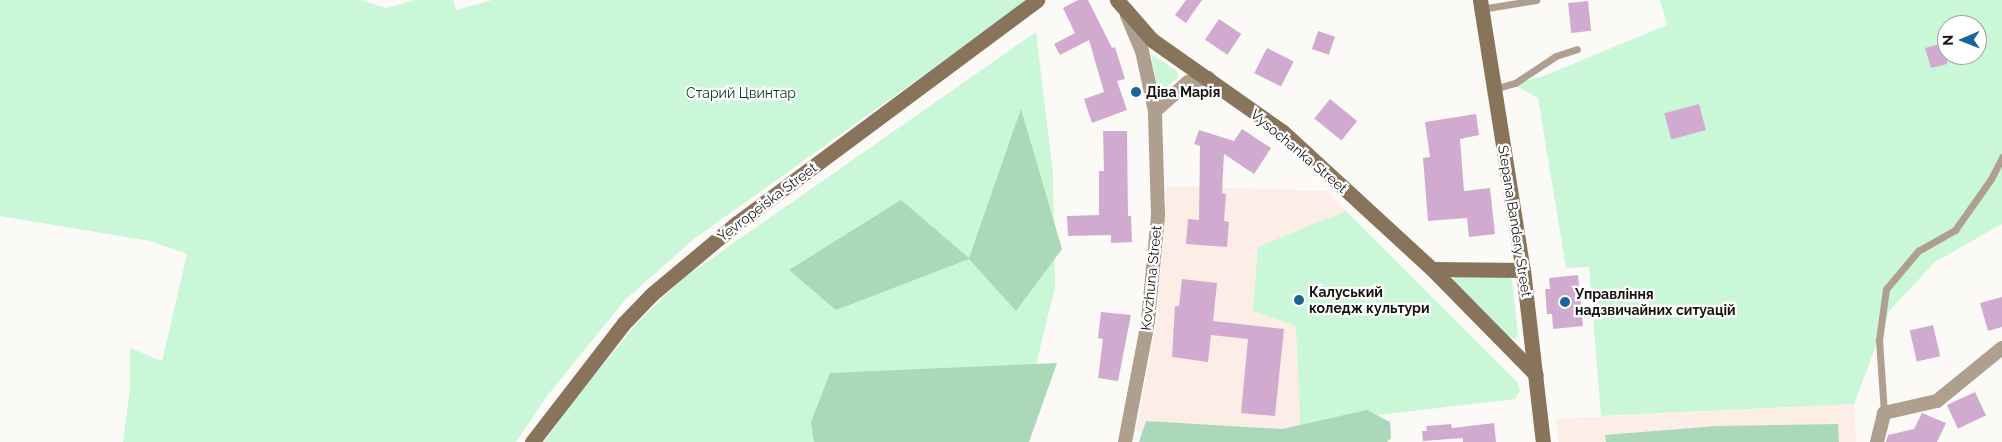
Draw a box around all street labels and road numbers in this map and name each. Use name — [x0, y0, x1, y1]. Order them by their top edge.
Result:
street label: Vysochanka Street — [1247, 106, 1351, 196]
street label: Stepana Bandery Street — [1495, 144, 1535, 298]
street label: Yevropeiska Street — [714, 159, 820, 245]
street label: Kovzhuna Street — [1137, 225, 1165, 331]

